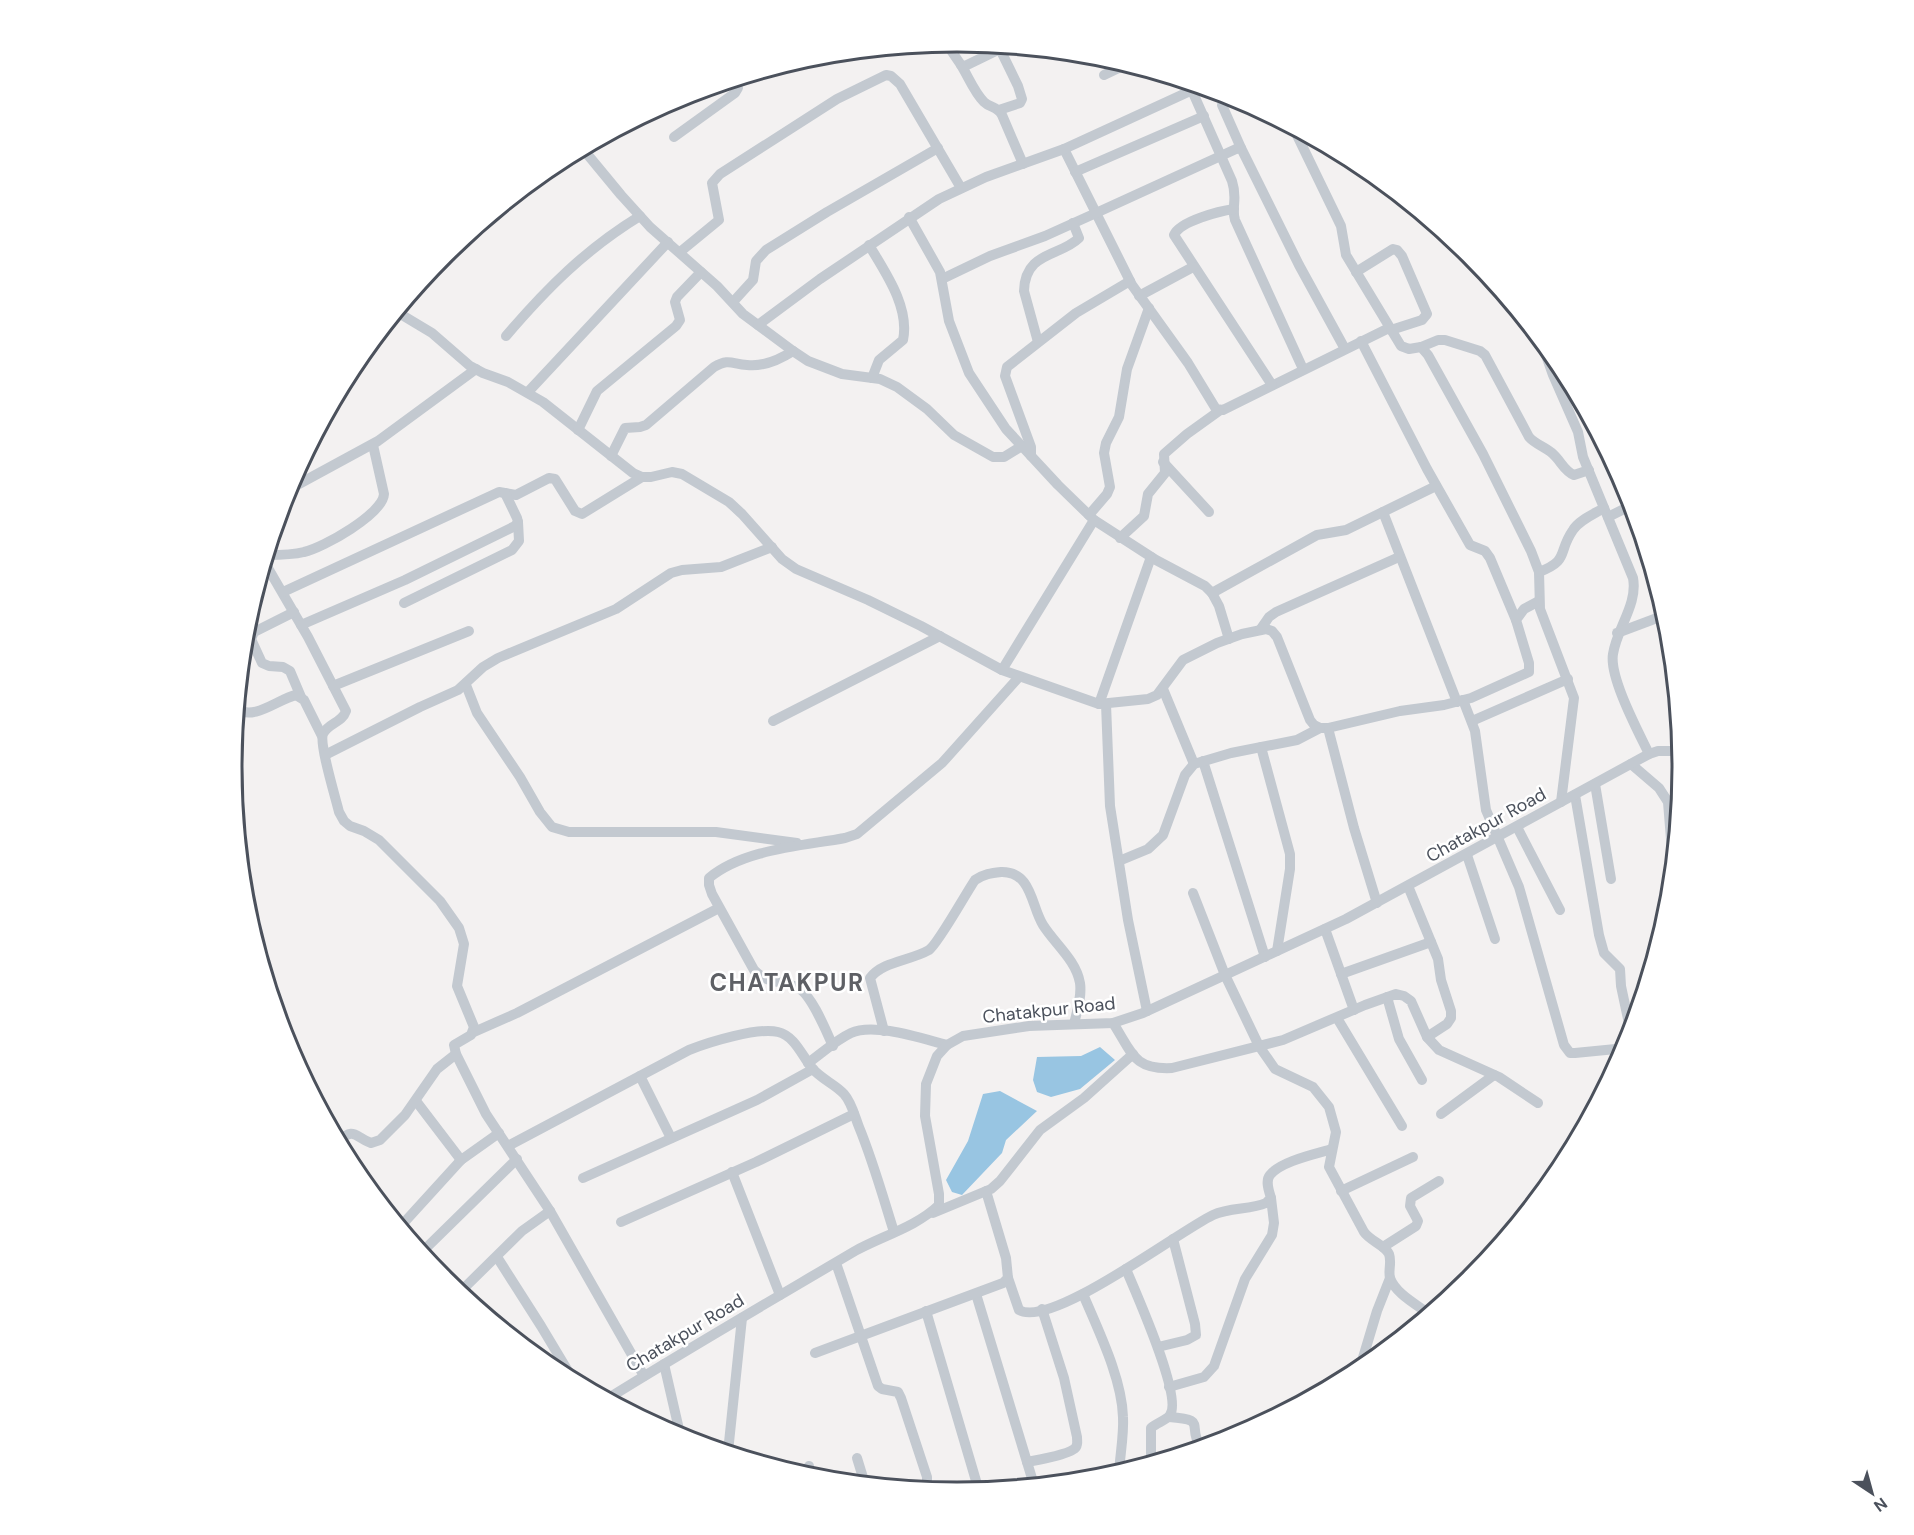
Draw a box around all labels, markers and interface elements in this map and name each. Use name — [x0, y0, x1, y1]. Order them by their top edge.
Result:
street label: Chatakpur Road — [1422, 782, 1550, 868]
district label: CHATAKPUR — [709, 967, 865, 998]
street label: Chatakpur Road — [981, 991, 1117, 1029]
street label: Chatakpur Road — [622, 1288, 748, 1378]
north arrow — [1842, 1463, 1902, 1523]
text: N — [1870, 1493, 1891, 1517]

